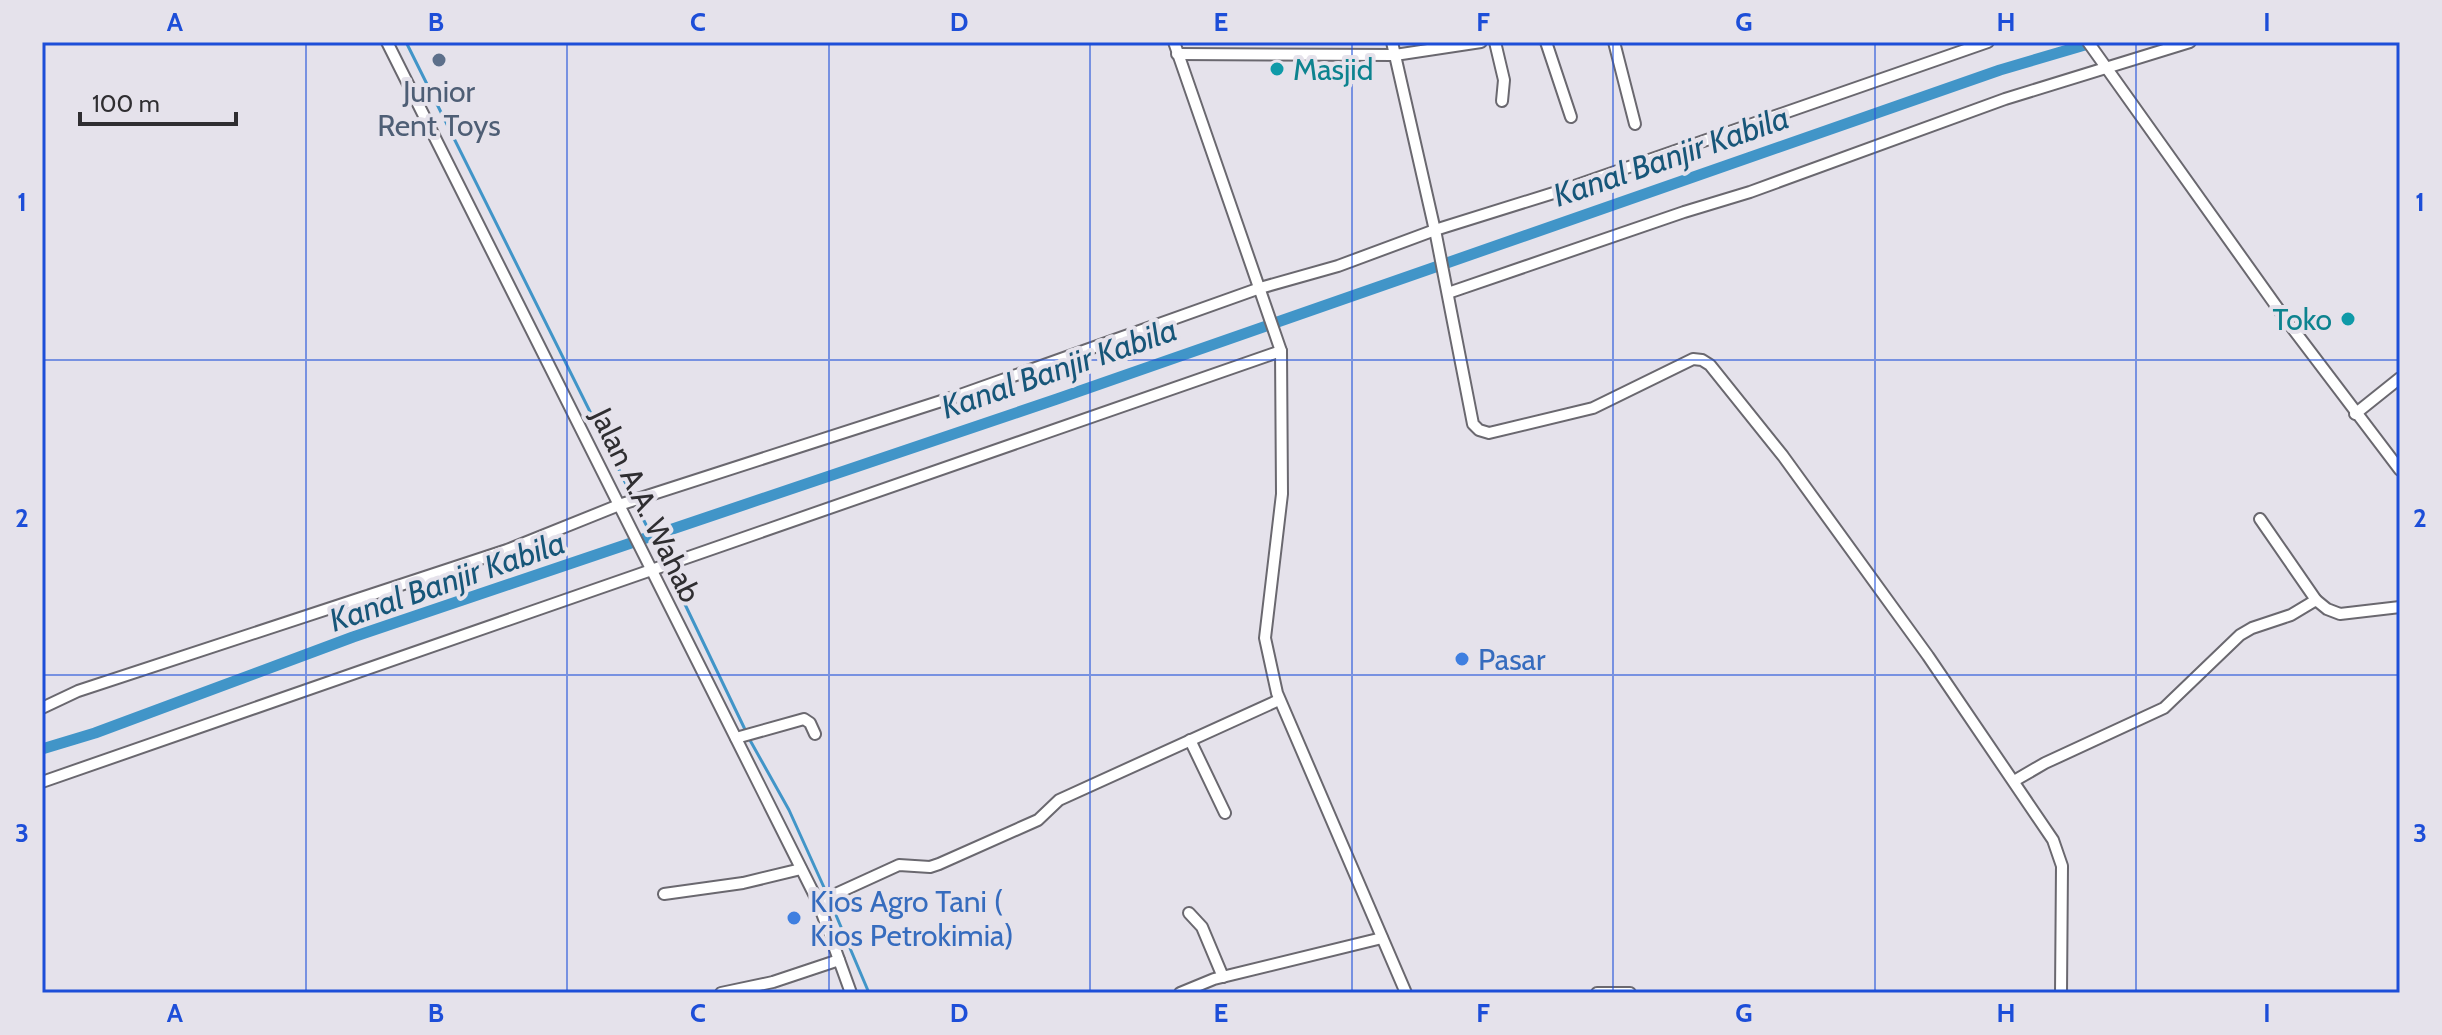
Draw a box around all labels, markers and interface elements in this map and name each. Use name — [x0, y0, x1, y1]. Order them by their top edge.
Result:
text: A — [167, 6, 184, 38]
text: B — [428, 6, 444, 38]
text: C — [690, 6, 706, 38]
text: D — [950, 6, 968, 38]
text: E — [1214, 6, 1228, 38]
text: F — [1476, 6, 1490, 38]
text: G — [1735, 6, 1753, 38]
text: H — [1997, 6, 2015, 38]
text: I — [2263, 6, 2271, 38]
marker: Junior Rent Toys — [430, 51, 448, 69]
place label: Masjid — [1293, 51, 1373, 88]
marker: Masjid — [1268, 60, 1286, 78]
place label: Junior Rent Toys — [377, 73, 501, 144]
scale bar — [80, 76, 236, 126]
text: 100 m — [92, 89, 160, 118]
water label: Kanal Banjir Kabila — [1548, 97, 1794, 215]
text: 1 — [17, 186, 27, 218]
text: 1 — [2415, 186, 2425, 218]
place label: Toko — [2273, 301, 2332, 338]
water label: Kanal Banjir Kabila — [936, 309, 1182, 427]
marker: Toko — [2339, 310, 2357, 328]
street label: Jalan A.A. Wahab — [583, 401, 709, 608]
text: 2 — [15, 502, 29, 534]
text: 2 — [2413, 502, 2427, 534]
water label: Kanal Banjir Kabila — [324, 522, 570, 640]
place label: Pasar — [1478, 641, 1546, 678]
marker: Pasar — [1453, 650, 1471, 668]
text: 3 — [15, 817, 29, 849]
text: 3 — [2413, 817, 2427, 849]
place label: Kios Agro Tani ( Kios Petrokimia) — [810, 883, 1014, 954]
marker: Kios Agro Tani ( Kios Petrokimia) — [785, 909, 803, 927]
text: A — [167, 997, 184, 1029]
text: B — [428, 997, 444, 1029]
text: C — [690, 997, 706, 1029]
text: D — [950, 997, 968, 1029]
text: E — [1214, 997, 1228, 1029]
text: F — [1476, 997, 1490, 1029]
text: G — [1735, 997, 1753, 1029]
text: H — [1997, 997, 2015, 1029]
text: I — [2263, 997, 2271, 1029]

